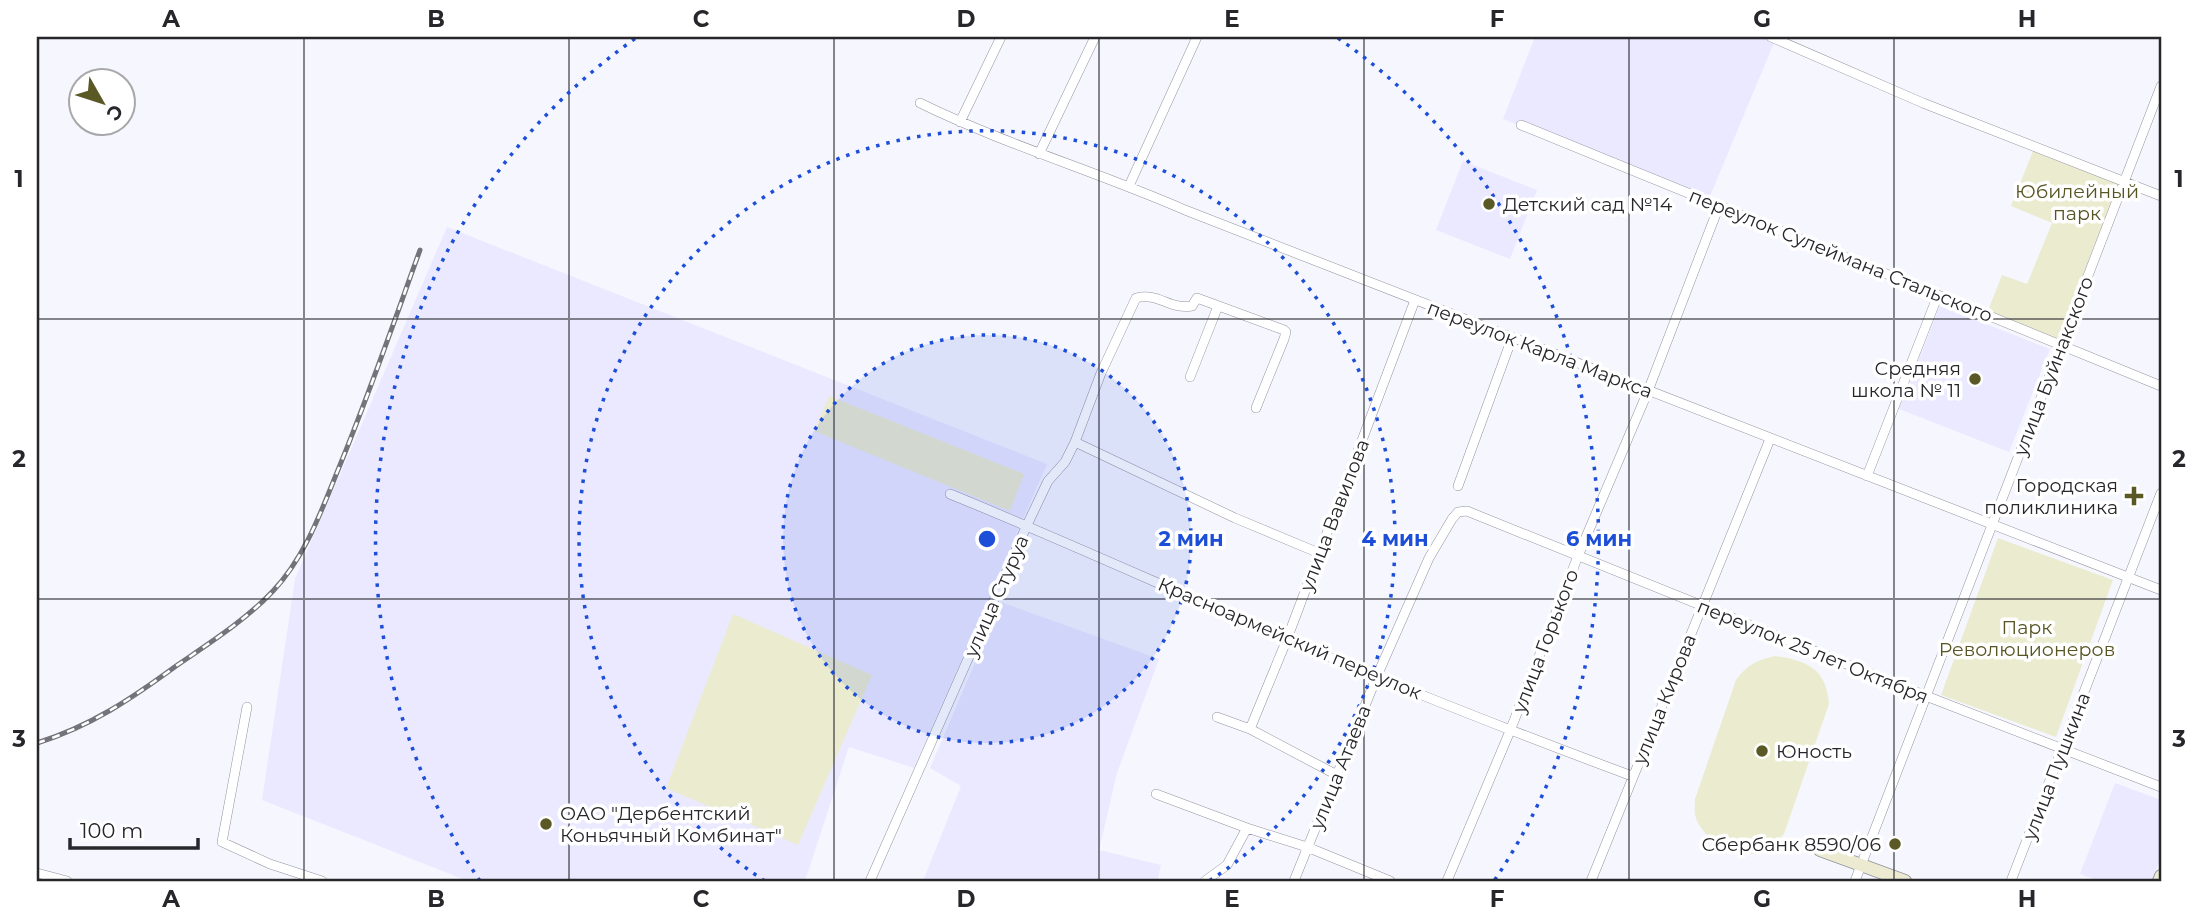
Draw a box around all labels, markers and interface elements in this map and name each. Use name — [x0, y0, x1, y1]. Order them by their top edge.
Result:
text: A — [161, 5, 180, 33]
text: B — [427, 5, 445, 33]
text: C — [693, 5, 710, 33]
text: D — [957, 5, 976, 33]
text: E — [1224, 5, 1240, 33]
text: F — [1490, 5, 1505, 33]
text: G — [1753, 5, 1771, 33]
text: H — [2018, 5, 2036, 33]
north arrow — [66, 66, 136, 136]
text: С — [101, 100, 128, 125]
text: 1 — [14, 165, 24, 193]
text: 1 — [2174, 165, 2184, 193]
park label: Юбилейный парк — [2015, 180, 2139, 225]
street label: переулок Сулеймана Стальского — [1686, 184, 1996, 327]
place label: Детский сад №14 — [1503, 193, 1673, 216]
marker: Детский сад №14 — [1481, 196, 1497, 212]
street label: улица Буйнакского — [2008, 273, 2098, 460]
street label: переулок Карла Маркса — [1424, 296, 1656, 403]
place label: Средняя школа № 11 — [1851, 357, 1961, 402]
marker: Средняя школа № 11 — [1967, 371, 1983, 387]
street label: улица Вавилова — [1295, 436, 1374, 595]
text: 2 — [12, 445, 26, 473]
text: 2 — [2172, 445, 2186, 473]
place label: Городская поликлиника — [1984, 474, 2118, 519]
marker: Городская поликлиника — [2124, 486, 2144, 506]
text: 2 мин — [1159, 526, 1223, 551]
text: 4 мин — [1361, 526, 1429, 551]
text: 6 мин — [1566, 526, 1632, 551]
centre of rings — [975, 527, 999, 551]
street label: улица Стуруа — [959, 532, 1034, 662]
street label: улица Горького — [1507, 566, 1583, 717]
street label: Красноармейский переулок — [1155, 572, 1425, 705]
street label: переулок 25 лет Октября — [1694, 594, 1932, 708]
park label: Парк Революционеров — [1939, 616, 2115, 661]
street label: улица Кирова — [1628, 631, 1701, 769]
street label: улица Пушкина — [2017, 689, 2095, 844]
street label: улица Атаева — [1305, 702, 1376, 834]
text: 3 — [11, 725, 26, 753]
text: 3 — [2171, 725, 2186, 753]
place label: Юность — [1776, 740, 1852, 763]
marker: Юность — [1754, 743, 1770, 759]
place label: ОАО "Дербентский Коньячный Комбинат" — [560, 802, 782, 847]
scale bar — [70, 806, 198, 850]
marker: ОАО "Дербентский Коньячный Комбинат" — [538, 816, 554, 832]
text: 100 m — [80, 818, 143, 843]
place label: Сбербанк 8590/06 — [1702, 833, 1881, 856]
marker: Сбербанк 8590/06 — [1887, 836, 1903, 852]
text: A — [161, 885, 180, 913]
text: B — [427, 885, 445, 913]
text: C — [693, 885, 710, 913]
text: D — [957, 885, 976, 913]
text: E — [1224, 885, 1240, 913]
text: F — [1490, 885, 1505, 913]
text: G — [1753, 885, 1771, 913]
text: H — [2018, 885, 2036, 913]

